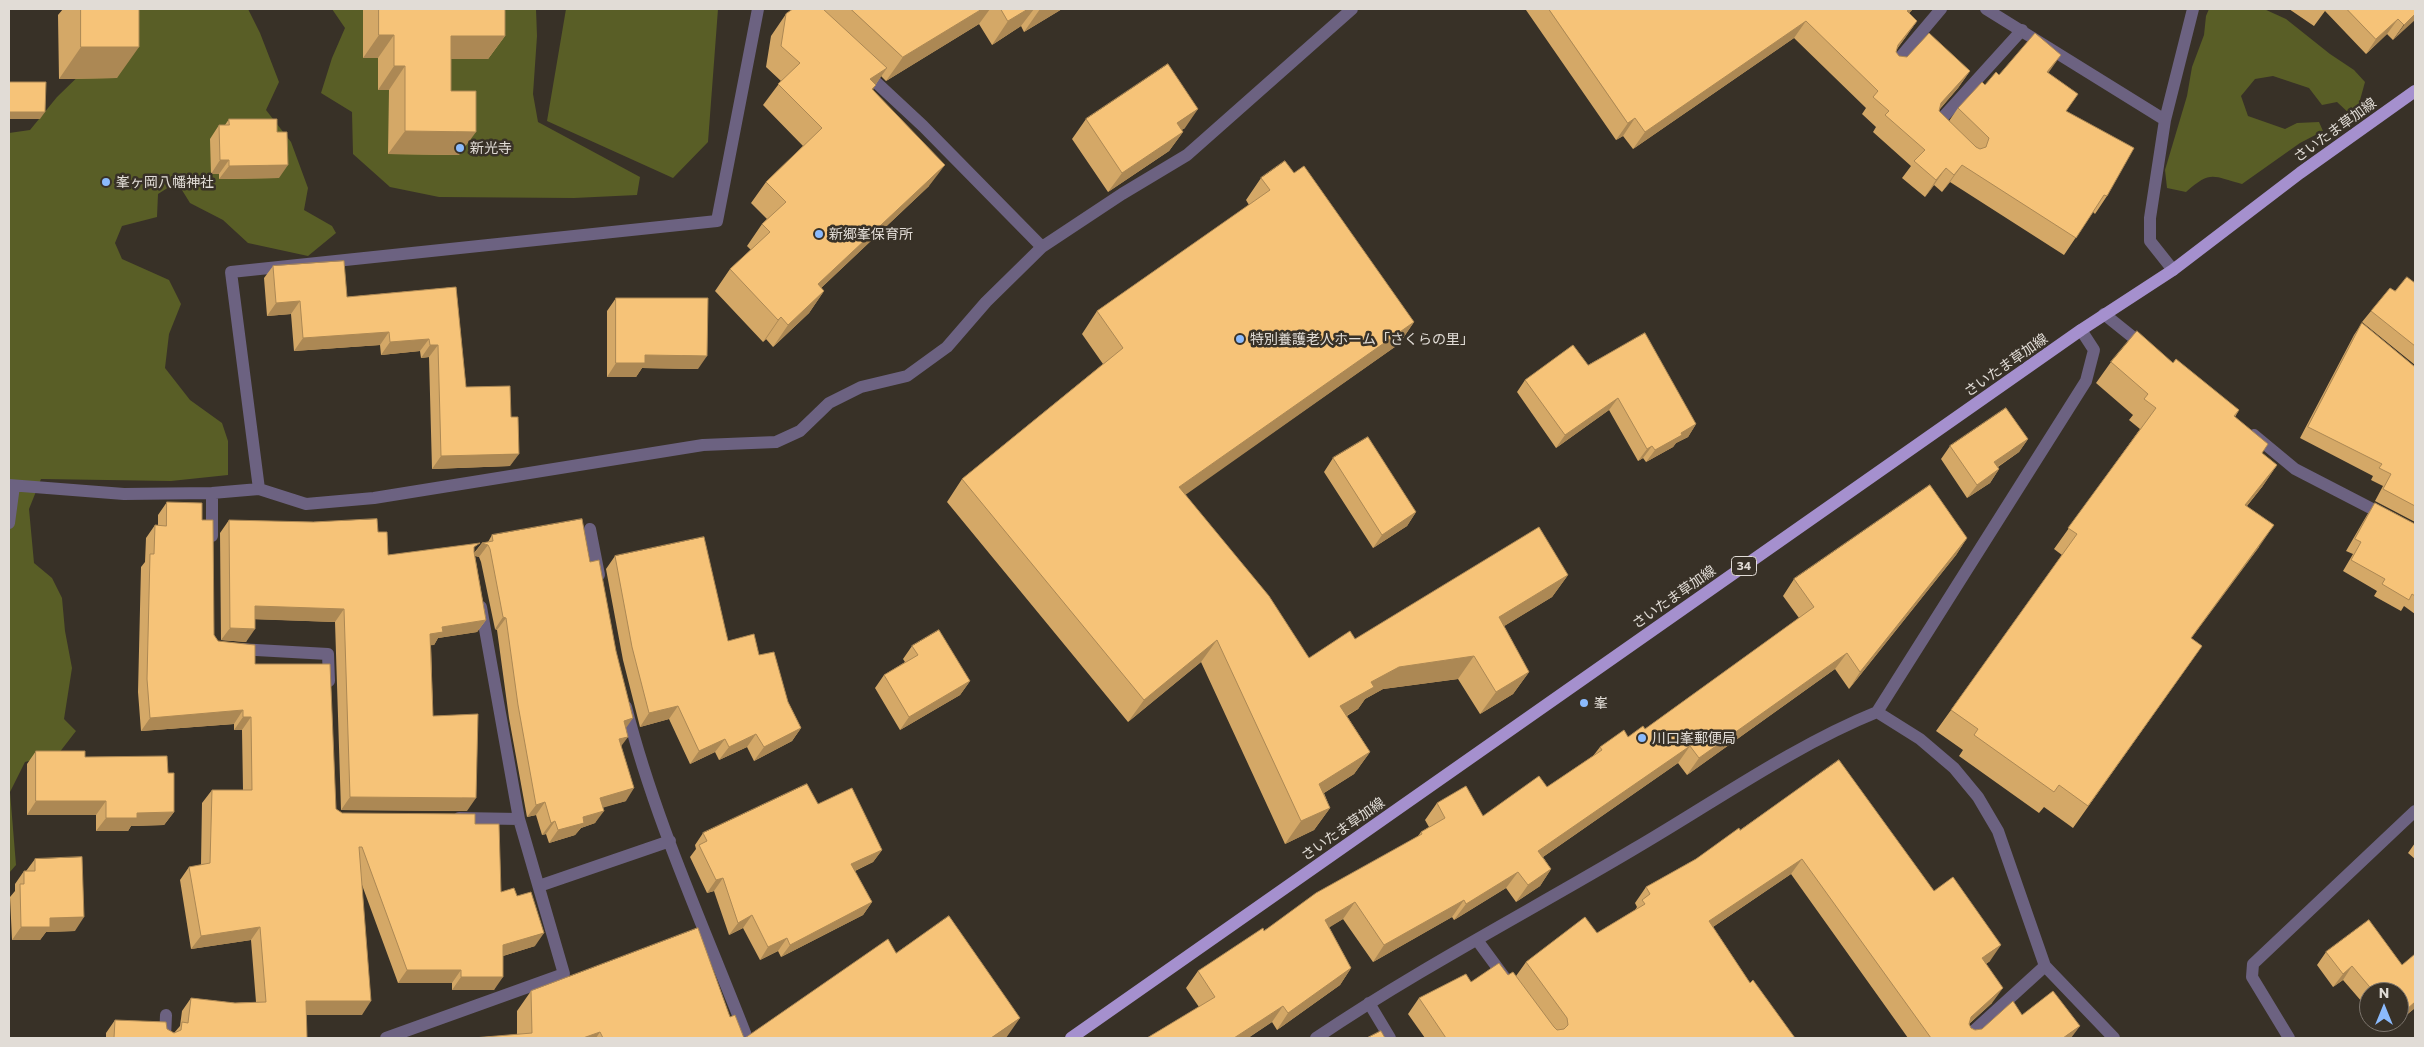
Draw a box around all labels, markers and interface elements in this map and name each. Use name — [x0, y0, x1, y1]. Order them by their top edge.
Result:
street label: さいたま草加線 — [2290, 94, 2380, 166]
place label: 新光寺 — [470, 140, 512, 156]
marker: 新光寺 — [454, 142, 466, 154]
place label: 峯ヶ岡八幡神社 — [116, 174, 214, 190]
marker: 峯ヶ岡八幡神社 — [100, 176, 112, 188]
place label: 新郷峯保育所 — [829, 226, 913, 242]
marker: 新郷峯保育所 — [813, 228, 825, 240]
street label: さいたま草加線 — [1961, 330, 2051, 400]
place label: 特別養護老人ホーム「さくらの里」 — [1250, 331, 1474, 347]
marker: 特別養護老人ホーム「さくらの里」 — [1234, 333, 1246, 345]
road number: 34 — [1732, 556, 1756, 576]
street label: さいたま草加線 — [1629, 562, 1719, 632]
place label: 峯 — [1594, 695, 1608, 711]
marker: 峯 — [1578, 697, 1590, 709]
place label: 川口峯郵便局 — [1652, 730, 1736, 746]
marker: 川口峯郵便局 — [1636, 732, 1648, 744]
street label: さいたま草加線 — [1298, 794, 1388, 864]
north arrow — [2359, 982, 2409, 1032]
text: N — [2379, 984, 2389, 1001]

